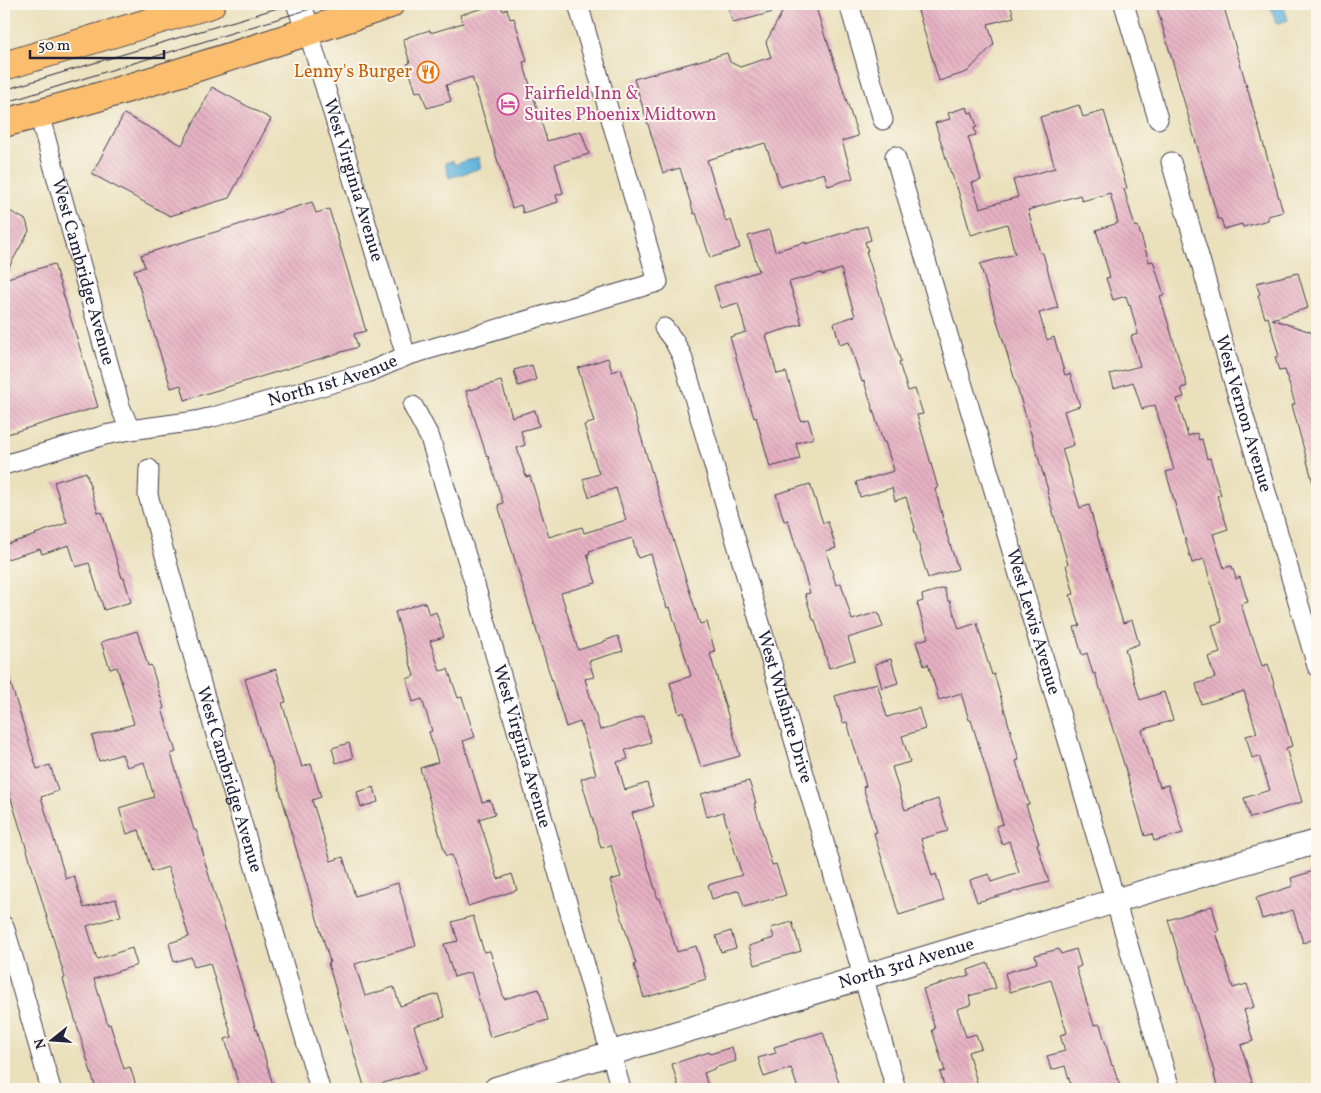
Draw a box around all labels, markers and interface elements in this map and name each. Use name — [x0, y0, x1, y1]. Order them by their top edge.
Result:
scale bar — [30, 28, 164, 60]
text: 50 m — [38, 36, 70, 57]
place label: Lenny's Burger — [294, 60, 412, 85]
restaurant icon: Lenny's Burger — [416, 60, 440, 84]
place label: Fairfield Inn & Suites Phoenix Midtown — [524, 82, 717, 128]
hotel icon: Fairfield Inn & Suites Phoenix Midtown — [496, 92, 520, 116]
street label: West Virginia Avenue — [317, 96, 390, 265]
street label: West Cambridge Avenue — [45, 176, 121, 368]
street label: West Vernon Avenue — [1209, 332, 1278, 495]
street label: North 1st Avenue — [265, 349, 402, 413]
street label: West Lewis Avenue — [1000, 546, 1066, 698]
street label: West Wilshire Drive — [750, 628, 819, 786]
street label: West Virginia Avenue — [486, 662, 557, 831]
street label: West Cambridge Avenue — [190, 684, 268, 876]
street label: North 3rd Avenue — [835, 932, 977, 996]
north arrow — [28, 1016, 78, 1066]
text: N — [30, 1036, 52, 1051]

